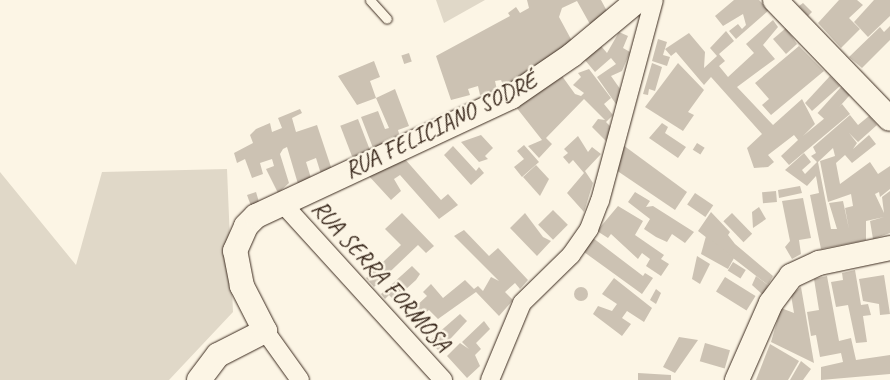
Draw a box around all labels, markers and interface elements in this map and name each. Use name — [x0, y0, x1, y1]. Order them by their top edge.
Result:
street label: RUA FELICIANO SODRÉ — [339, 66, 543, 186]
street label: RUA SERRA FORMOSA — [305, 194, 457, 358]

